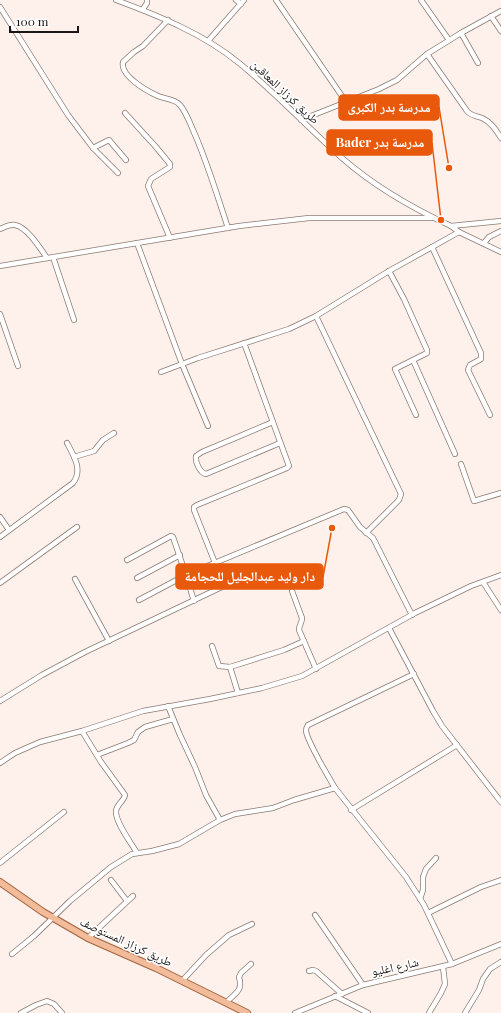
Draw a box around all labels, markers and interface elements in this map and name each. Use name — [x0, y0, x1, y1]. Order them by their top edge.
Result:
scale bar — [10, 8, 78, 34]
text: 100 m — [16, 13, 49, 29]
street label: طريق كرزاز المعاقين — [248, 56, 323, 127]
callout: مدرسة بدر الكبرى — [339, 95, 439, 120]
text: مدرسة بدر الكبرى — [347, 98, 431, 115]
callout: Bader مدرسة بدر — [327, 130, 432, 155]
text: Bader مدرسة بدر — [336, 133, 424, 150]
callout: دار وليد عبدالجليل للحجامة — [176, 564, 323, 589]
text: دار وليد عبدالجليل للحجامة — [185, 567, 316, 585]
street label: طريق كرزاز المستوصف — [78, 913, 175, 970]
street label: شارع اغليو — [370, 953, 420, 980]

